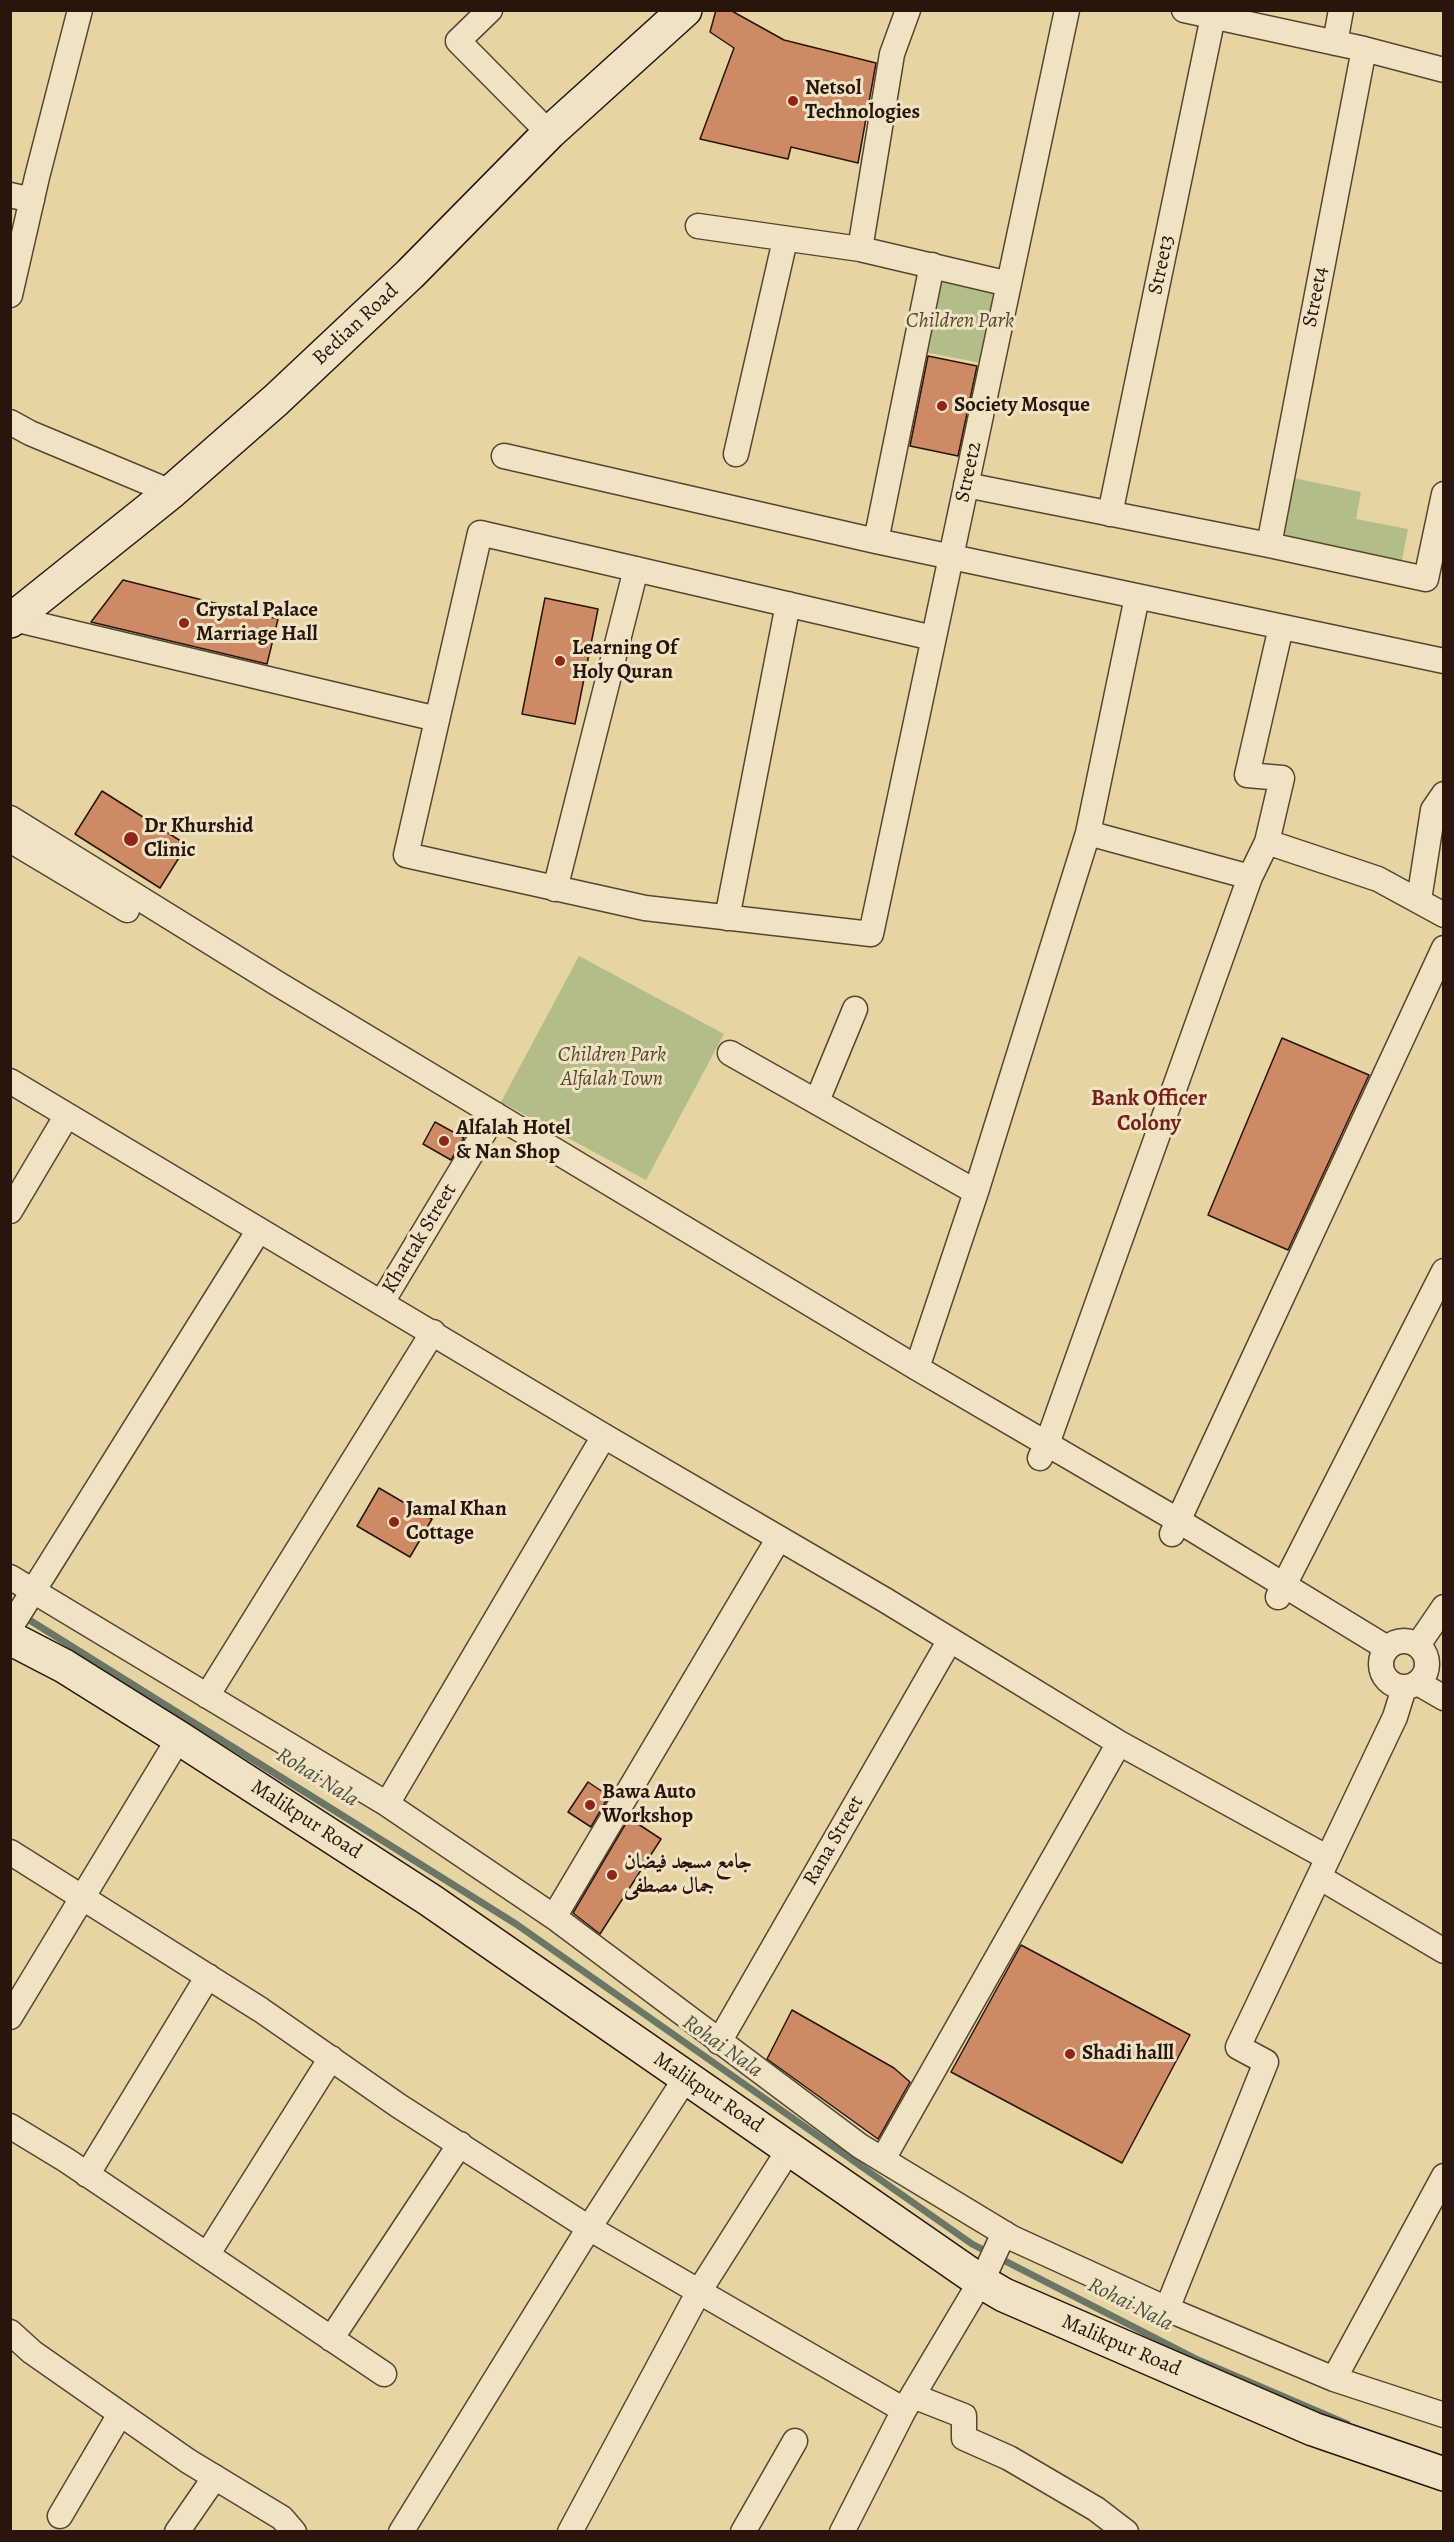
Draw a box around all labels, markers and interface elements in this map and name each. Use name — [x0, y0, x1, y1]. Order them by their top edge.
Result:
place label: Netsol Technologies — [805, 76, 920, 126]
marker: Netsol Technologies — [786, 94, 800, 108]
street label: Street3 — [1143, 233, 1181, 297]
street label: Street4 — [1298, 265, 1334, 329]
street label: Bedian Road — [308, 279, 404, 371]
park label: Children Park — [906, 309, 1014, 335]
place label: Society Mosque — [954, 393, 1090, 419]
marker: Society Mosque — [935, 399, 949, 413]
street label: Street2 — [950, 439, 988, 505]
place label: Crystal Palace Marriage Hall — [196, 598, 318, 648]
marker: Crystal Palace Marriage Hall — [177, 616, 191, 630]
place label: Learning Of Holy Quran — [572, 636, 677, 686]
marker: Learning Of Holy Quran — [553, 654, 567, 668]
place label: Dr Khurshid Clinic — [144, 814, 253, 864]
marker: Dr Khurshid Clinic — [122, 830, 140, 848]
park label: Children Park Alfalah Town — [558, 1043, 666, 1093]
district label: Bank Officer Colony — [1091, 1087, 1207, 1138]
place label: Alfalah Hotel & Nan Shop — [456, 1116, 571, 1166]
marker: Alfalah Hotel & Nan Shop — [437, 1134, 451, 1148]
street label: Khattak Street — [377, 1179, 463, 1299]
place label: Jamal Khan Cottage — [406, 1497, 507, 1547]
marker: Jamal Khan Cottage — [387, 1515, 401, 1529]
water label: Rohai Nala — [271, 1742, 363, 1814]
street label: Malikpur Road — [246, 1775, 366, 1865]
place label: Bawa Auto Workshop — [602, 1780, 696, 1830]
street label: Rana Street — [798, 1792, 870, 1890]
marker: Bawa Auto Workshop — [583, 1798, 597, 1812]
place label: جامع مسجد فیضان جمال مصطفی — [624, 1850, 752, 1900]
marker: جامع مسجد فیضان جمال مصطفی — [605, 1868, 619, 1882]
water label: Rohai Nala — [677, 2010, 767, 2084]
place label: Shadi halll — [1082, 2041, 1174, 2067]
street label: Malikpur Road — [648, 2047, 768, 2139]
marker: Shadi halll — [1063, 2047, 1077, 2061]
water label: Rohai Nala — [1083, 2272, 1177, 2338]
street label: Malikpur Road — [1058, 2310, 1184, 2382]

